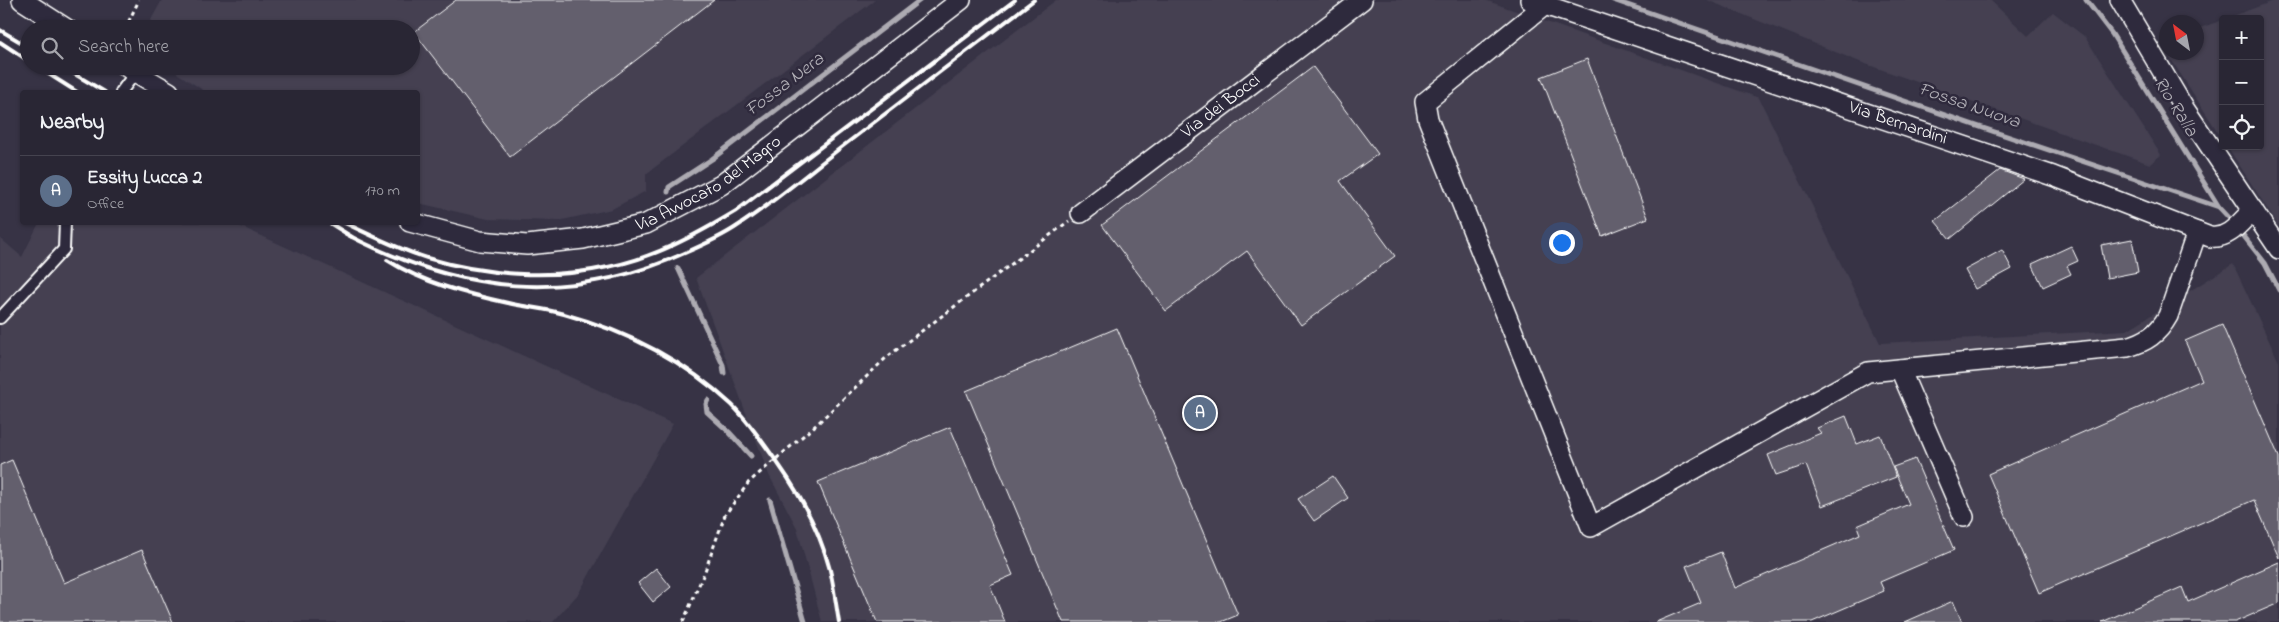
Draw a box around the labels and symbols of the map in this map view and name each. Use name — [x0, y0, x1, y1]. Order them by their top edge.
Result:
north arrow — [2159, 15, 2204, 60]
water label: Fossa Nera — [740, 46, 831, 124]
street label: Via dei Bocci — [1175, 68, 1266, 146]
water label: Rio Ralla — [2146, 72, 2204, 143]
water label: Fossa Nuova — [1915, 76, 2024, 136]
street label: Via Bernardini — [1844, 95, 1950, 152]
street label: Via Avvocato del Magro — [632, 130, 787, 239]
your location — [1549, 230, 1575, 256]
pin: A — [1184, 394, 1216, 432]

